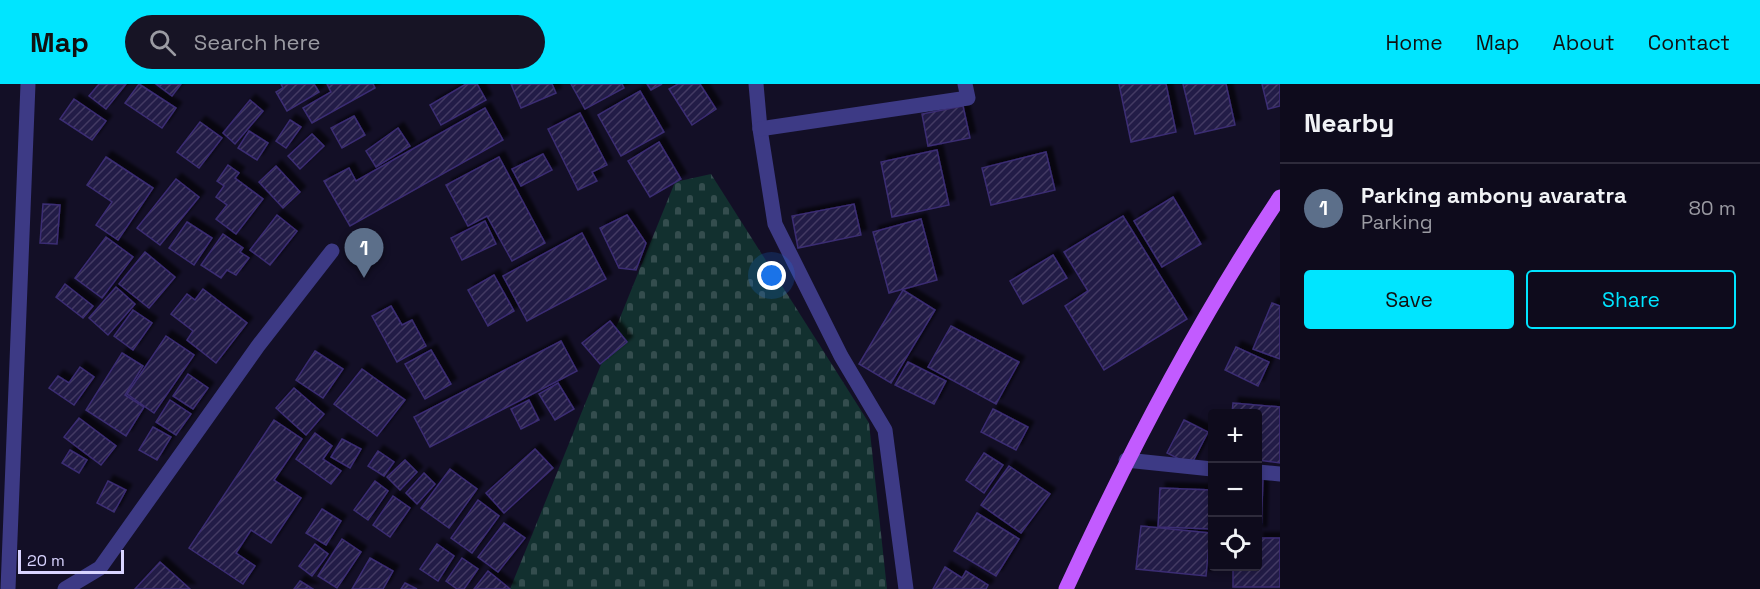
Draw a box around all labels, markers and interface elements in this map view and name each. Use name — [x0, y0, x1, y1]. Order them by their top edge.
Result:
search box — [125, 15, 545, 69]
text: Map — [30, 24, 89, 60]
icon: search — [146, 26, 179, 59]
text: Search here — [194, 28, 321, 56]
text: Home — [1385, 29, 1443, 56]
text: Map — [1476, 29, 1520, 56]
text: About — [1553, 29, 1615, 56]
text: Contact — [1648, 29, 1730, 56]
text: Nearby — [1304, 106, 1394, 140]
text: Parking ambony avaratra — [1361, 181, 1627, 209]
text: 1 — [1319, 195, 1328, 221]
text: 80 m — [1688, 195, 1736, 221]
text: Parking — [1361, 209, 1433, 235]
pin: 1 — [344, 228, 384, 278]
your location — [757, 261, 786, 290]
button: Save — [1304, 270, 1514, 329]
button: Share — [1526, 270, 1736, 329]
map controls — [1208, 409, 1262, 571]
button: + — [1208, 409, 1262, 463]
button: − — [1208, 463, 1262, 517]
button: locate — [1208, 517, 1262, 571]
scale bar — [18, 547, 124, 574]
text: 20 m — [27, 550, 65, 571]

